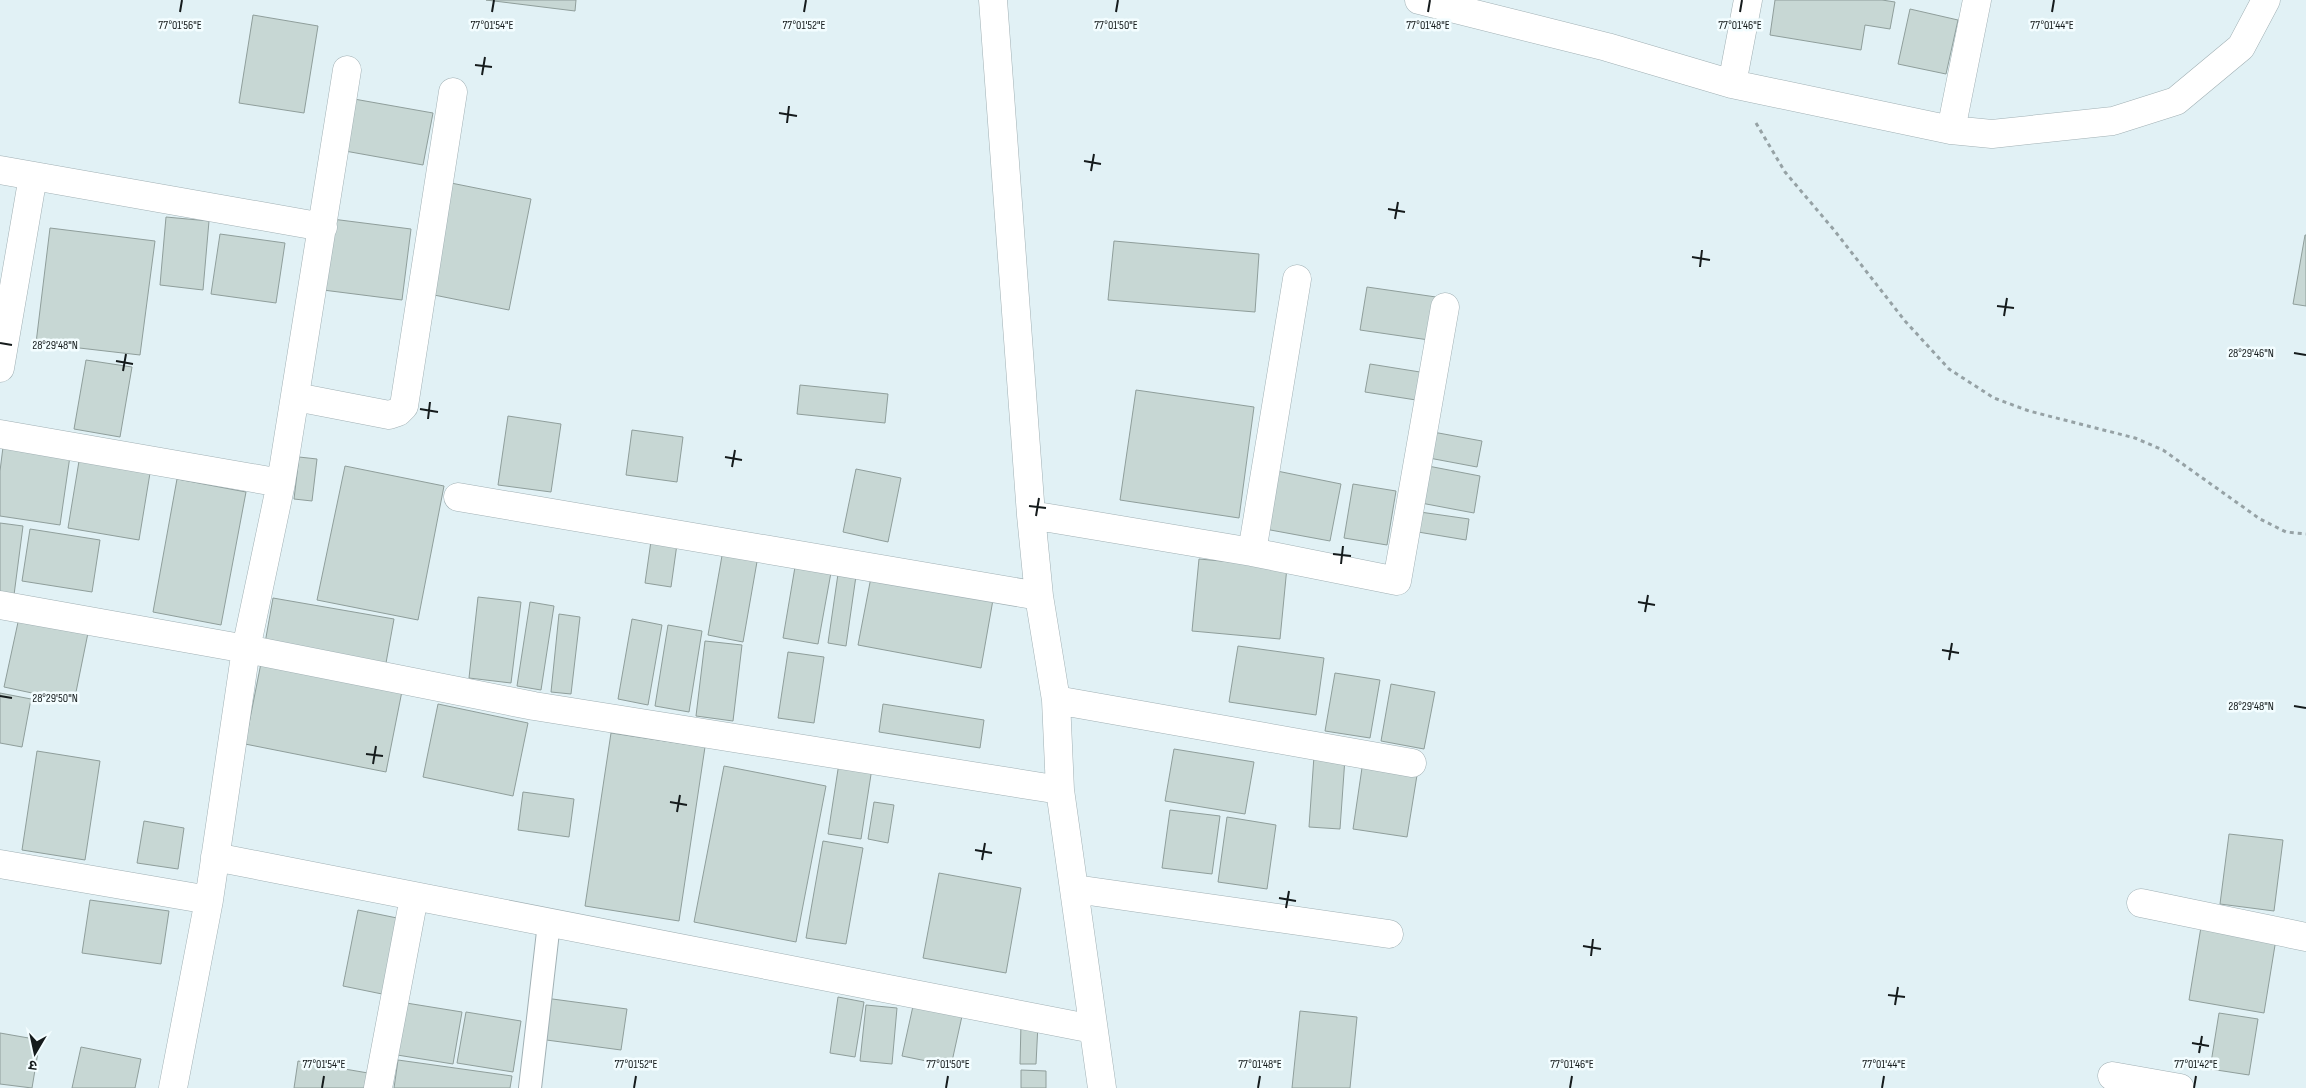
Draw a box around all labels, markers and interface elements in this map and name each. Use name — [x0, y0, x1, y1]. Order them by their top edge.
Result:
text: 77°01'56"E — [158, 18, 202, 33]
text: 77°01'54"E — [470, 18, 514, 33]
text: 77°01'52"E — [782, 18, 826, 33]
text: 77°01'50"E — [1094, 18, 1138, 33]
text: 77°01'48"E — [1406, 18, 1450, 33]
text: 77°01'46"E — [1718, 18, 1762, 33]
text: 77°01'44"E — [2030, 18, 2074, 33]
text: 28°29'48"N — [32, 338, 78, 353]
text: 28°29'46"N — [2228, 346, 2274, 361]
text: 28°29'50"N — [32, 691, 78, 706]
text: 28°29'48"N — [2228, 699, 2274, 714]
north arrow — [10, 1028, 60, 1078]
text: उ — [27, 1056, 38, 1074]
text: 77°01'54"E — [302, 1057, 346, 1072]
text: 77°01'52"E — [614, 1057, 658, 1072]
text: 77°01'50"E — [926, 1057, 970, 1072]
text: 77°01'48"E — [1238, 1057, 1282, 1072]
text: 77°01'46"E — [1550, 1057, 1594, 1072]
text: 77°01'44"E — [1862, 1057, 1906, 1072]
text: 77°01'42"E — [2174, 1057, 2218, 1072]

